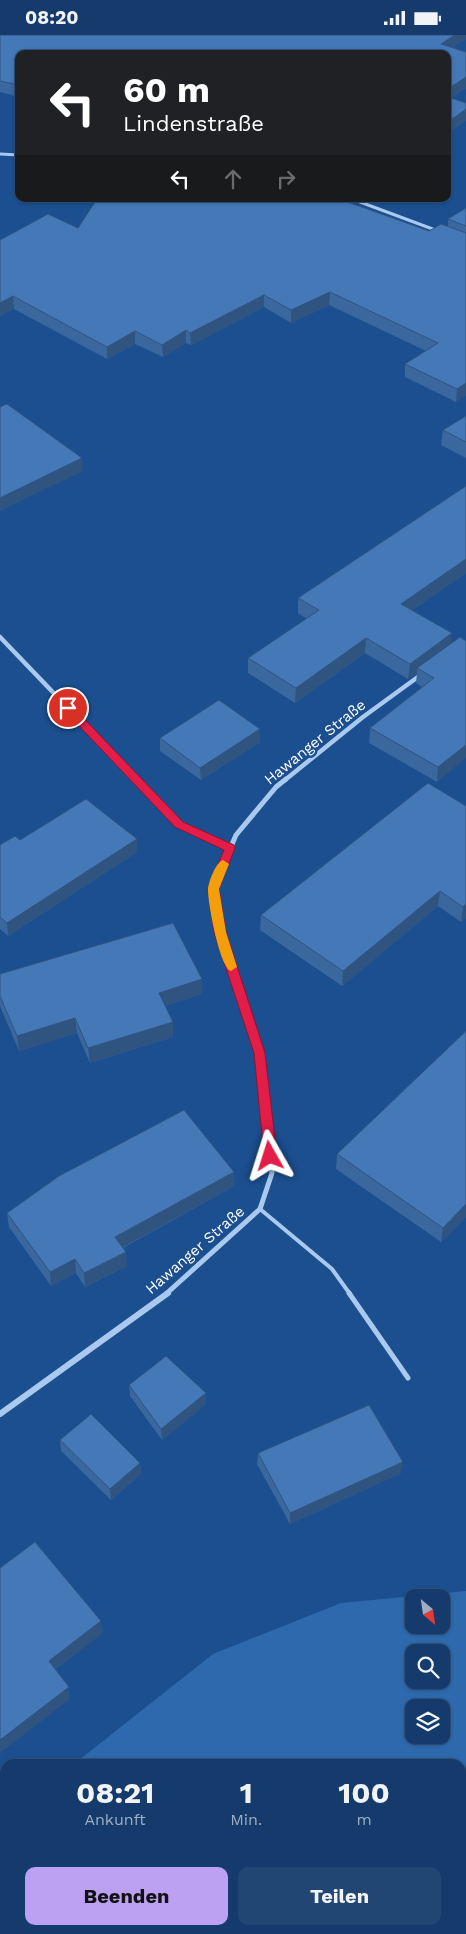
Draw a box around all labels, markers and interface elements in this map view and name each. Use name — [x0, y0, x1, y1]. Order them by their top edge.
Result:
text: 08:20 — [25, 6, 78, 29]
text: 60 m — [123, 69, 210, 111]
icon: left — [40, 70, 105, 135]
text: Lindenstraße — [123, 111, 264, 136]
icon: left — [166, 165, 194, 193]
icon: ahead — [219, 165, 247, 193]
icon: right — [272, 165, 300, 193]
pin — [47, 687, 89, 729]
icon: arrive — [54, 694, 82, 722]
street label: Hawanger Straße — [261, 696, 369, 788]
position arrow — [243, 1129, 295, 1181]
street label: Hawanger Straße — [142, 1202, 248, 1298]
north arrow — [405, 1589, 450, 1634]
map controls — [405, 1589, 450, 1744]
button: search — [405, 1644, 450, 1689]
button: layers — [405, 1699, 450, 1744]
text: 08:21 — [76, 1775, 154, 1810]
text: 1 — [240, 1775, 253, 1810]
text: 100 — [338, 1775, 390, 1810]
text: Ankunft — [84, 1810, 146, 1829]
text: Min. — [230, 1810, 262, 1829]
text: m — [356, 1810, 372, 1829]
button: Beenden — [25, 1867, 228, 1925]
button: Teilen — [238, 1867, 441, 1925]

